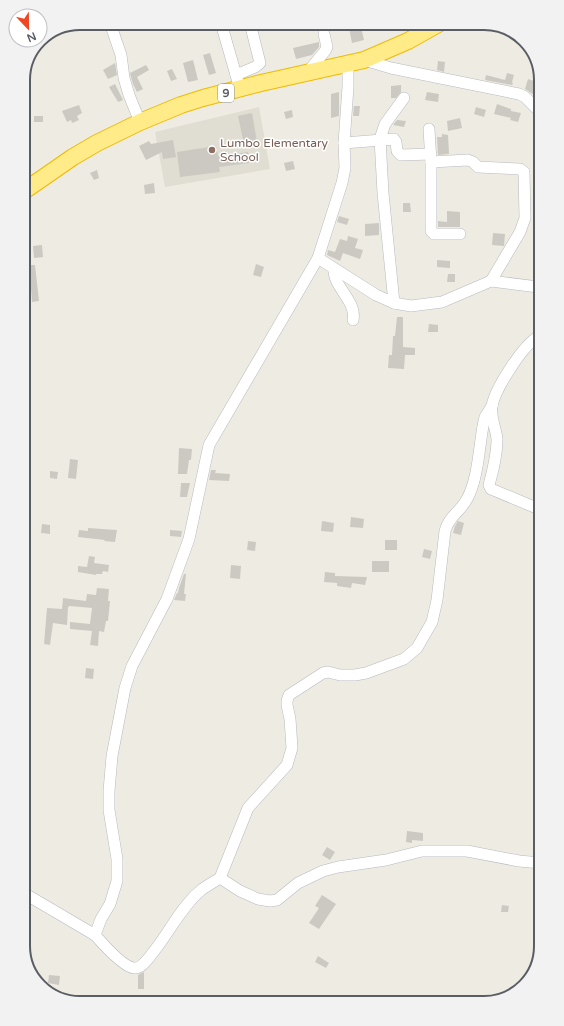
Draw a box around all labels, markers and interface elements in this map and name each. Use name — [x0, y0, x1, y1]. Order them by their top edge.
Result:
north arrow — [8, 8, 48, 48]
text: N — [25, 29, 38, 44]
road number: 9 — [218, 84, 234, 102]
place label: Lumbo Elementary School — [220, 136, 329, 164]
marker: Lumbo Elementary School — [207, 145, 217, 155]

